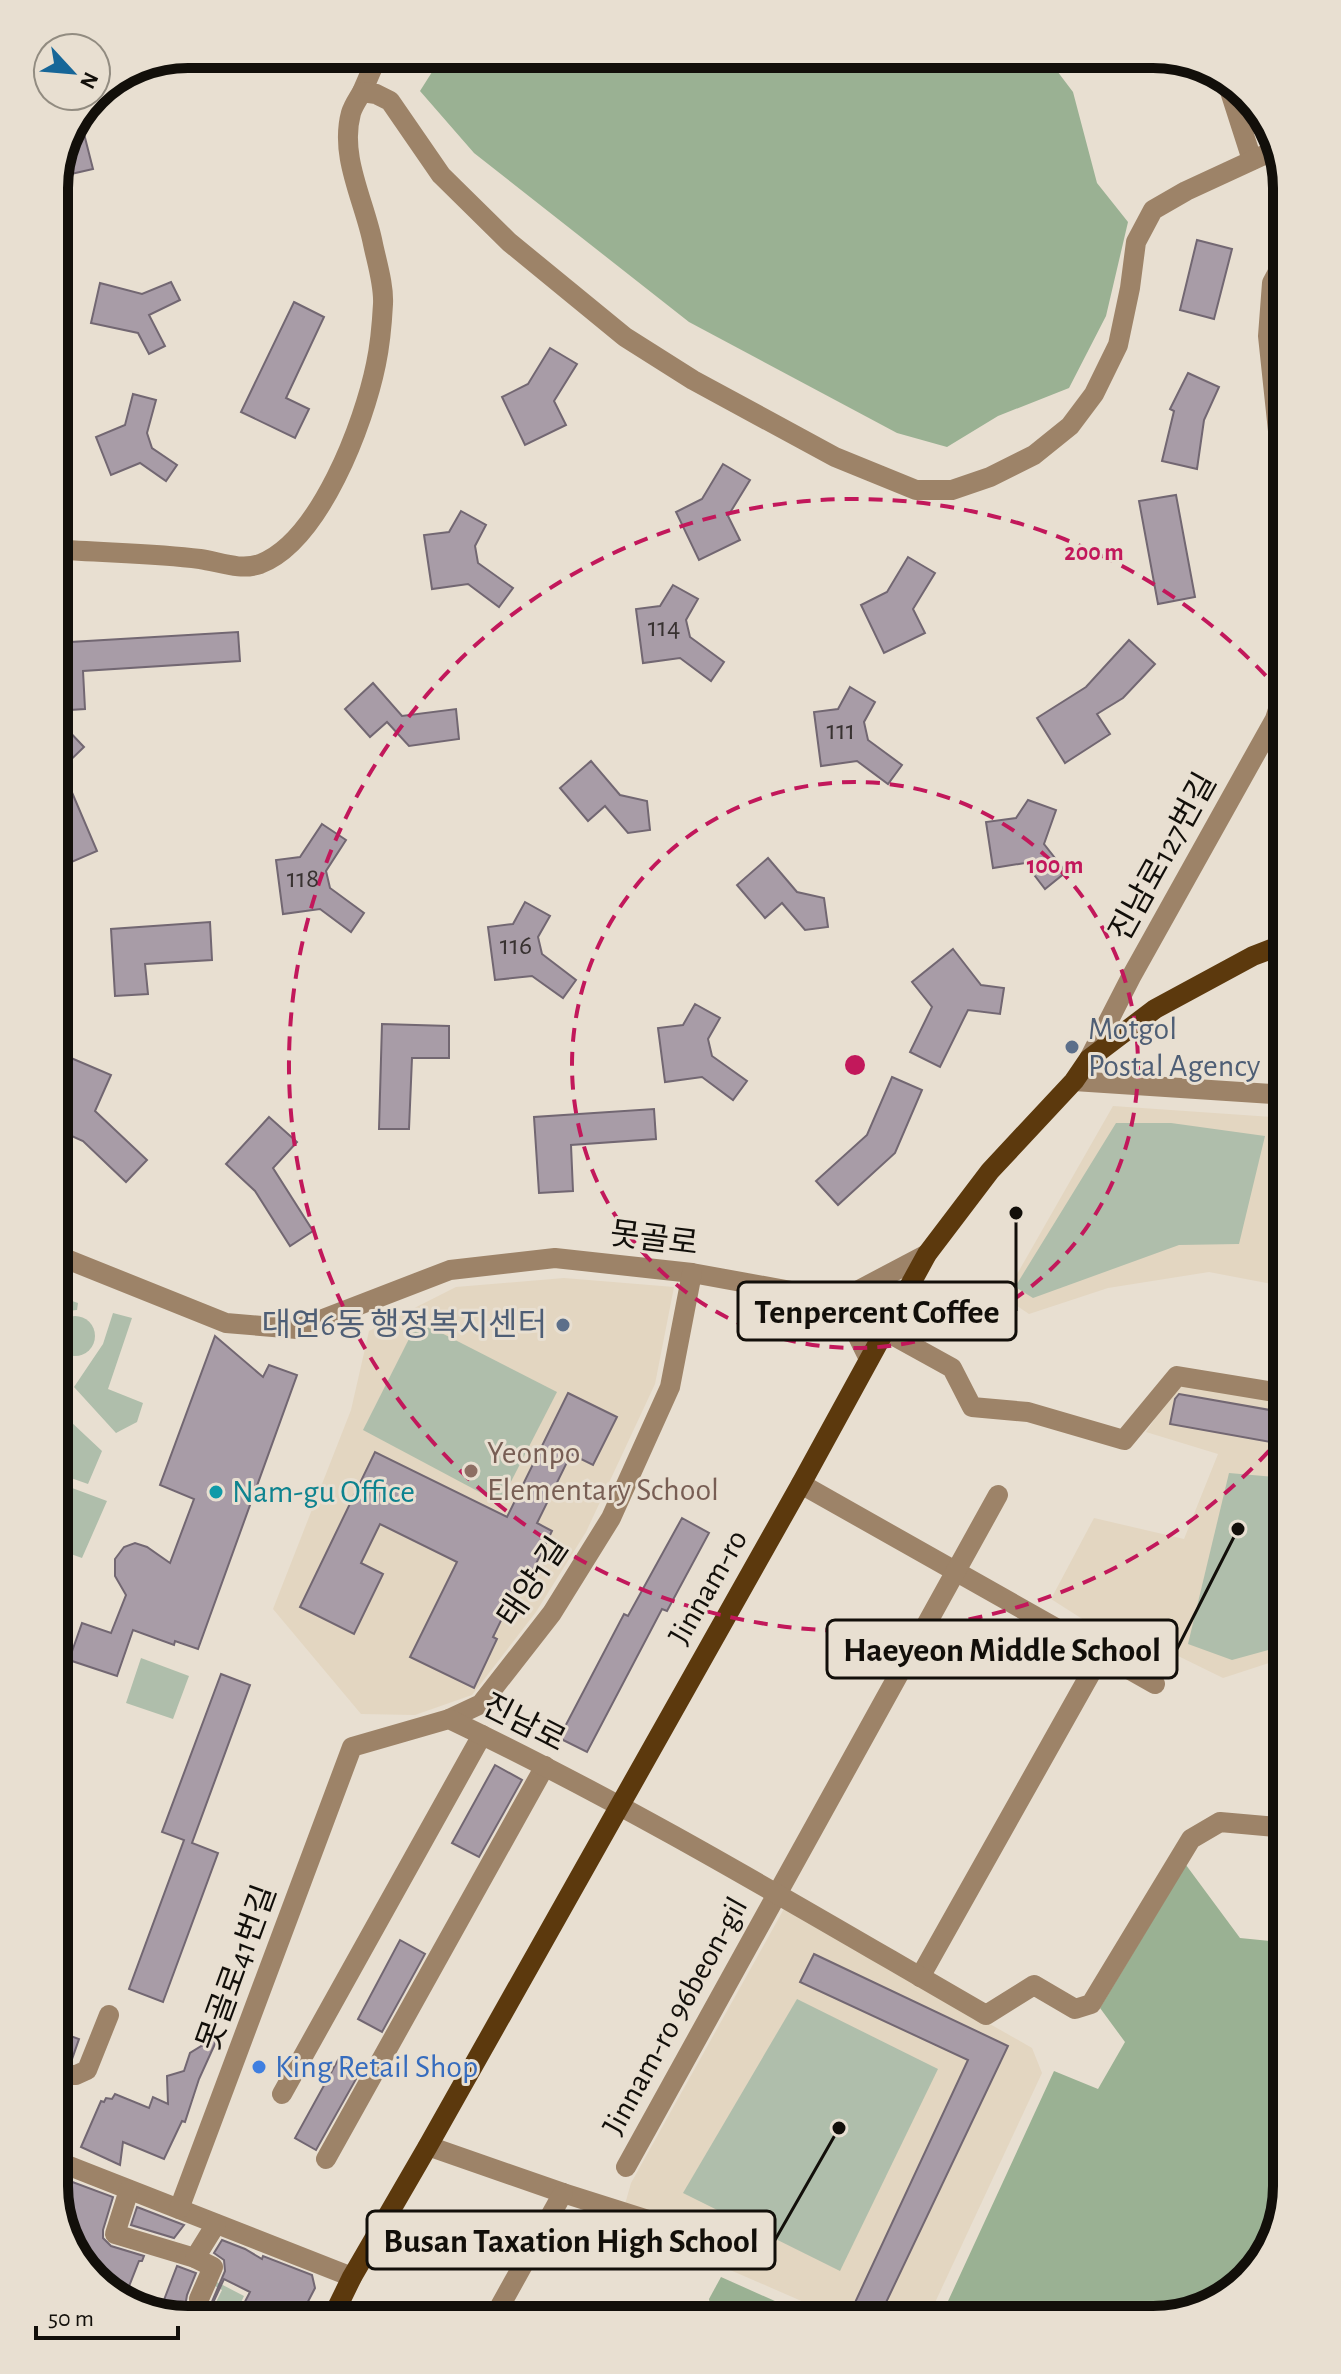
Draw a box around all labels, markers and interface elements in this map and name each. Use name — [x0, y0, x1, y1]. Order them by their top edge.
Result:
north arrow — [32, 32, 112, 112]
text: N — [76, 69, 102, 92]
text: 200 m — [1064, 541, 1124, 565]
house number: 114 — [648, 614, 680, 642]
house number: 111 — [827, 717, 855, 745]
street label: 진남로127번길 — [1103, 767, 1222, 946]
text: 100 m — [1027, 854, 1083, 878]
house number: 118 — [287, 865, 319, 893]
house number: 116 — [500, 932, 532, 960]
place label: Motgol Postal Agency — [1088, 1013, 1261, 1082]
marker: Motgol Postal Agency — [1063, 1038, 1081, 1056]
centre of rings — [841, 1051, 869, 1079]
street label: 못골로 — [608, 1218, 700, 1260]
callout: Tenpercent Coffee — [738, 1282, 1016, 1340]
text: Tenpercent Coffee — [754, 1296, 1000, 1330]
place label: 대연6동 행정복지센터 — [262, 1308, 547, 1341]
marker: 대연6동 행정복지센터 — [554, 1316, 572, 1334]
place label: Yeonpo Elementary School — [487, 1437, 719, 1506]
marker: Yeonpo Elementary School — [462, 1462, 480, 1480]
place label: Nam-gu Office — [232, 1476, 415, 1508]
marker: Nam-gu Office — [207, 1483, 225, 1501]
street label: Jinnam-ro — [663, 1524, 753, 1650]
street label: 태양1길 — [491, 1531, 574, 1632]
callout: Haeyeon Middle School — [827, 1620, 1177, 1678]
text: Haeyeon Middle School — [843, 1634, 1161, 1668]
street label: 진남로 — [477, 1688, 571, 1757]
street label: 못골로41번길 — [191, 1881, 282, 2055]
street label: Jinnam-ro 96beon-gil — [597, 1892, 753, 2140]
place label: King Retail Shop — [275, 2051, 478, 2083]
marker: King Retail Shop — [250, 2058, 268, 2076]
callout: Busan Taxation High School — [367, 2211, 775, 2269]
text: Busan Taxation High School — [383, 2225, 759, 2259]
scale bar — [36, 2290, 178, 2340]
text: 50 m — [48, 2307, 94, 2331]

